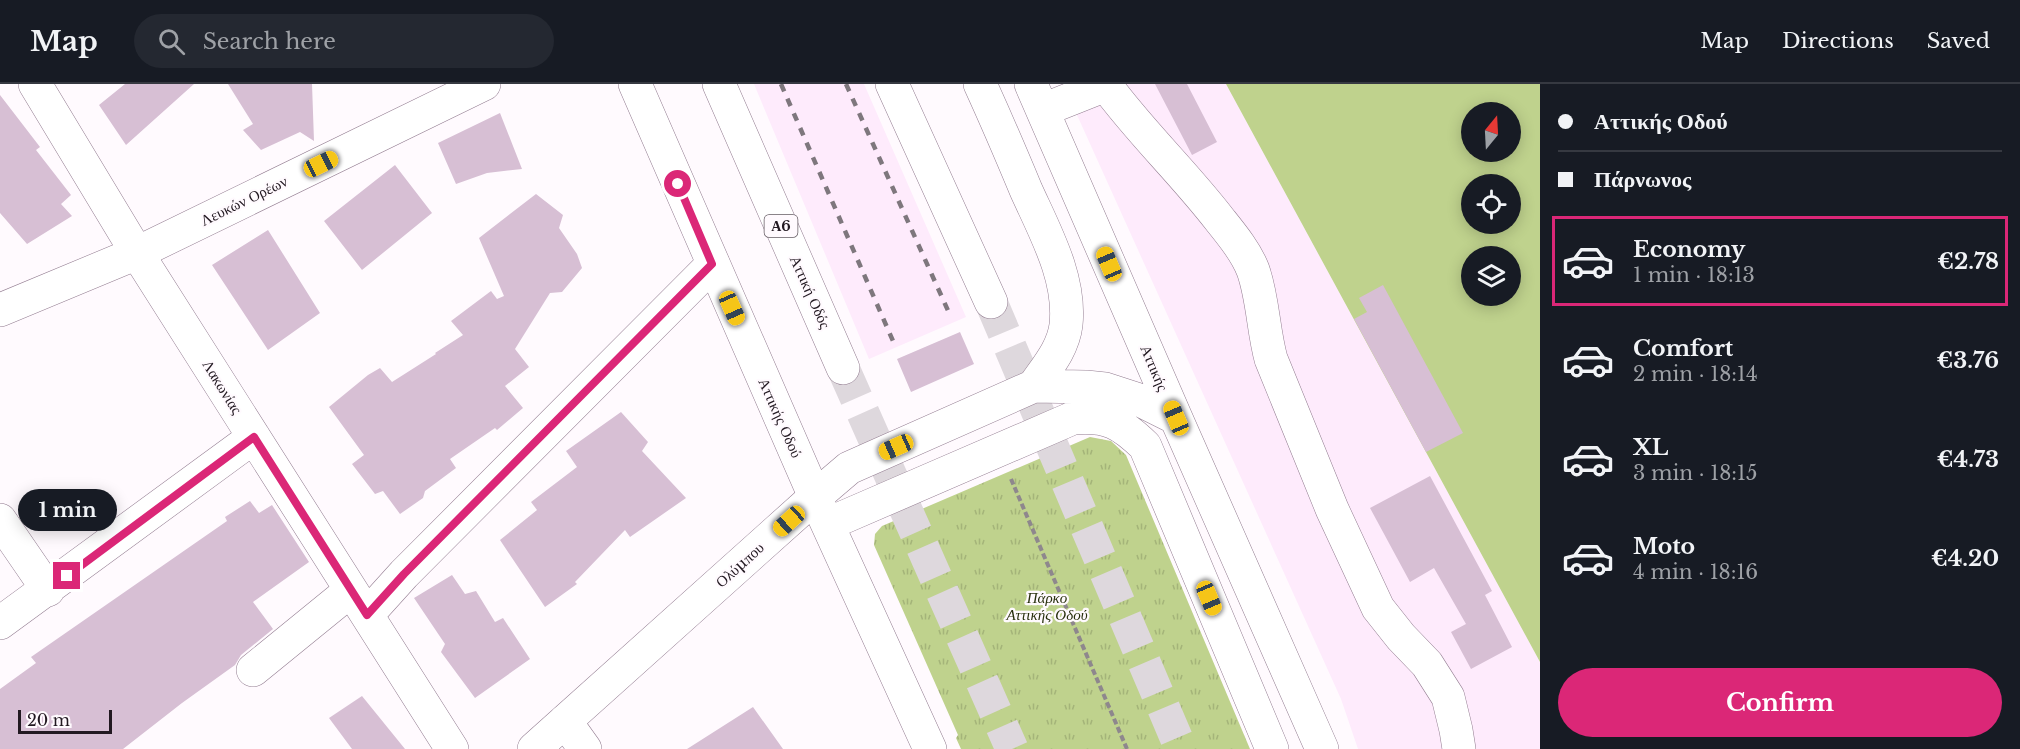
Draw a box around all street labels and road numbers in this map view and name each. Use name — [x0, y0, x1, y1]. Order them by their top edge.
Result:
street label: Λευκών Ορέων — [197, 171, 290, 230]
road number: Α6 — [764, 215, 798, 237]
street label: Αττική Οδός — [786, 252, 835, 331]
street label: Αττικής — [1136, 342, 1173, 394]
street label: Λακωνίας — [198, 356, 247, 418]
street label: Αττικής Οδού — [754, 375, 807, 461]
street label: Ολύμπου — [712, 538, 768, 591]

